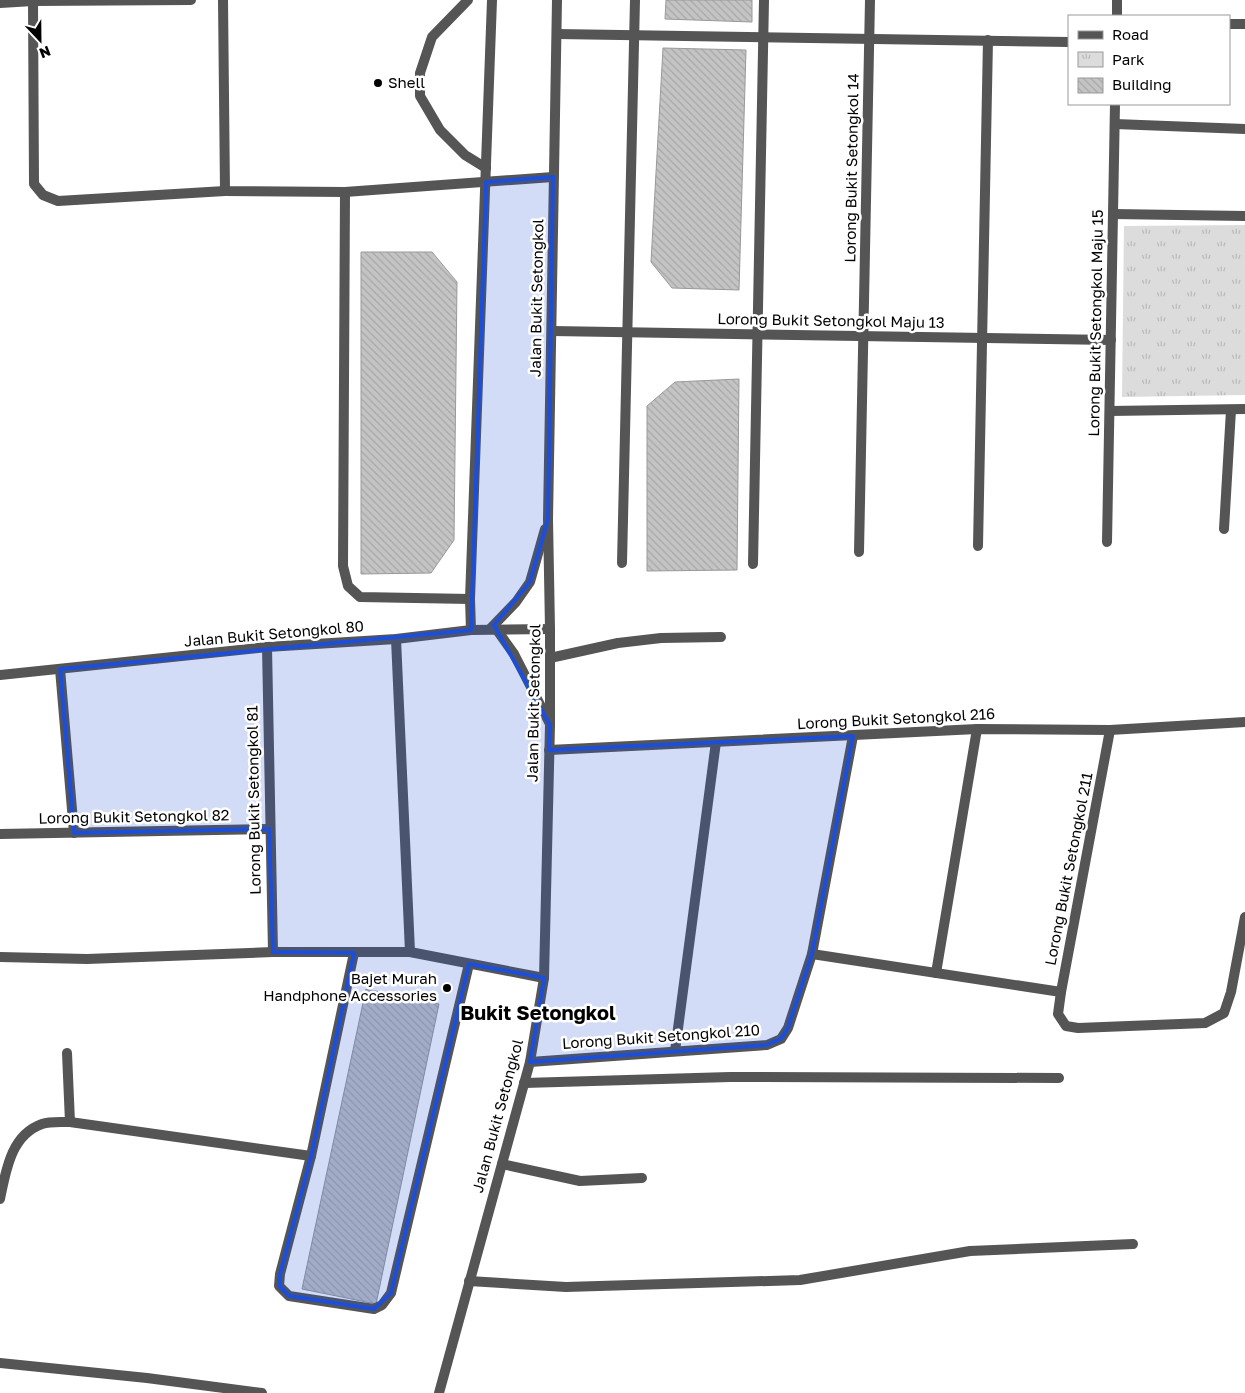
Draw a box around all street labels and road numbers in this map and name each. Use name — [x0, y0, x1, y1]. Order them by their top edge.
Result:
street label: Lorong Bukit Setongkol 14 — [840, 73, 862, 263]
street label: Lorong Bukit Setongkol Maju 15 — [1084, 209, 1106, 437]
street label: Jalan Bukit Setongkol — [526, 219, 546, 377]
street label: Lorong Bukit Setongkol Maju 13 — [717, 309, 945, 331]
street label: Jalan Bukit Setongkol 80 — [183, 616, 365, 650]
street label: Jalan Bukit Setongkol — [523, 624, 543, 782]
street label: Lorong Bukit Setongkol 216 — [797, 704, 995, 732]
street label: Lorong Bukit Setongkol 81 — [242, 705, 264, 895]
street label: Lorong Bukit Setongkol 211 — [1040, 771, 1096, 967]
street label: Lorong Bukit Setongkol 82 — [38, 805, 230, 827]
street label: Lorong Bukit Setongkol 210 — [561, 1020, 761, 1052]
street label: Jalan Bukit Setongkol — [468, 1037, 526, 1194]

